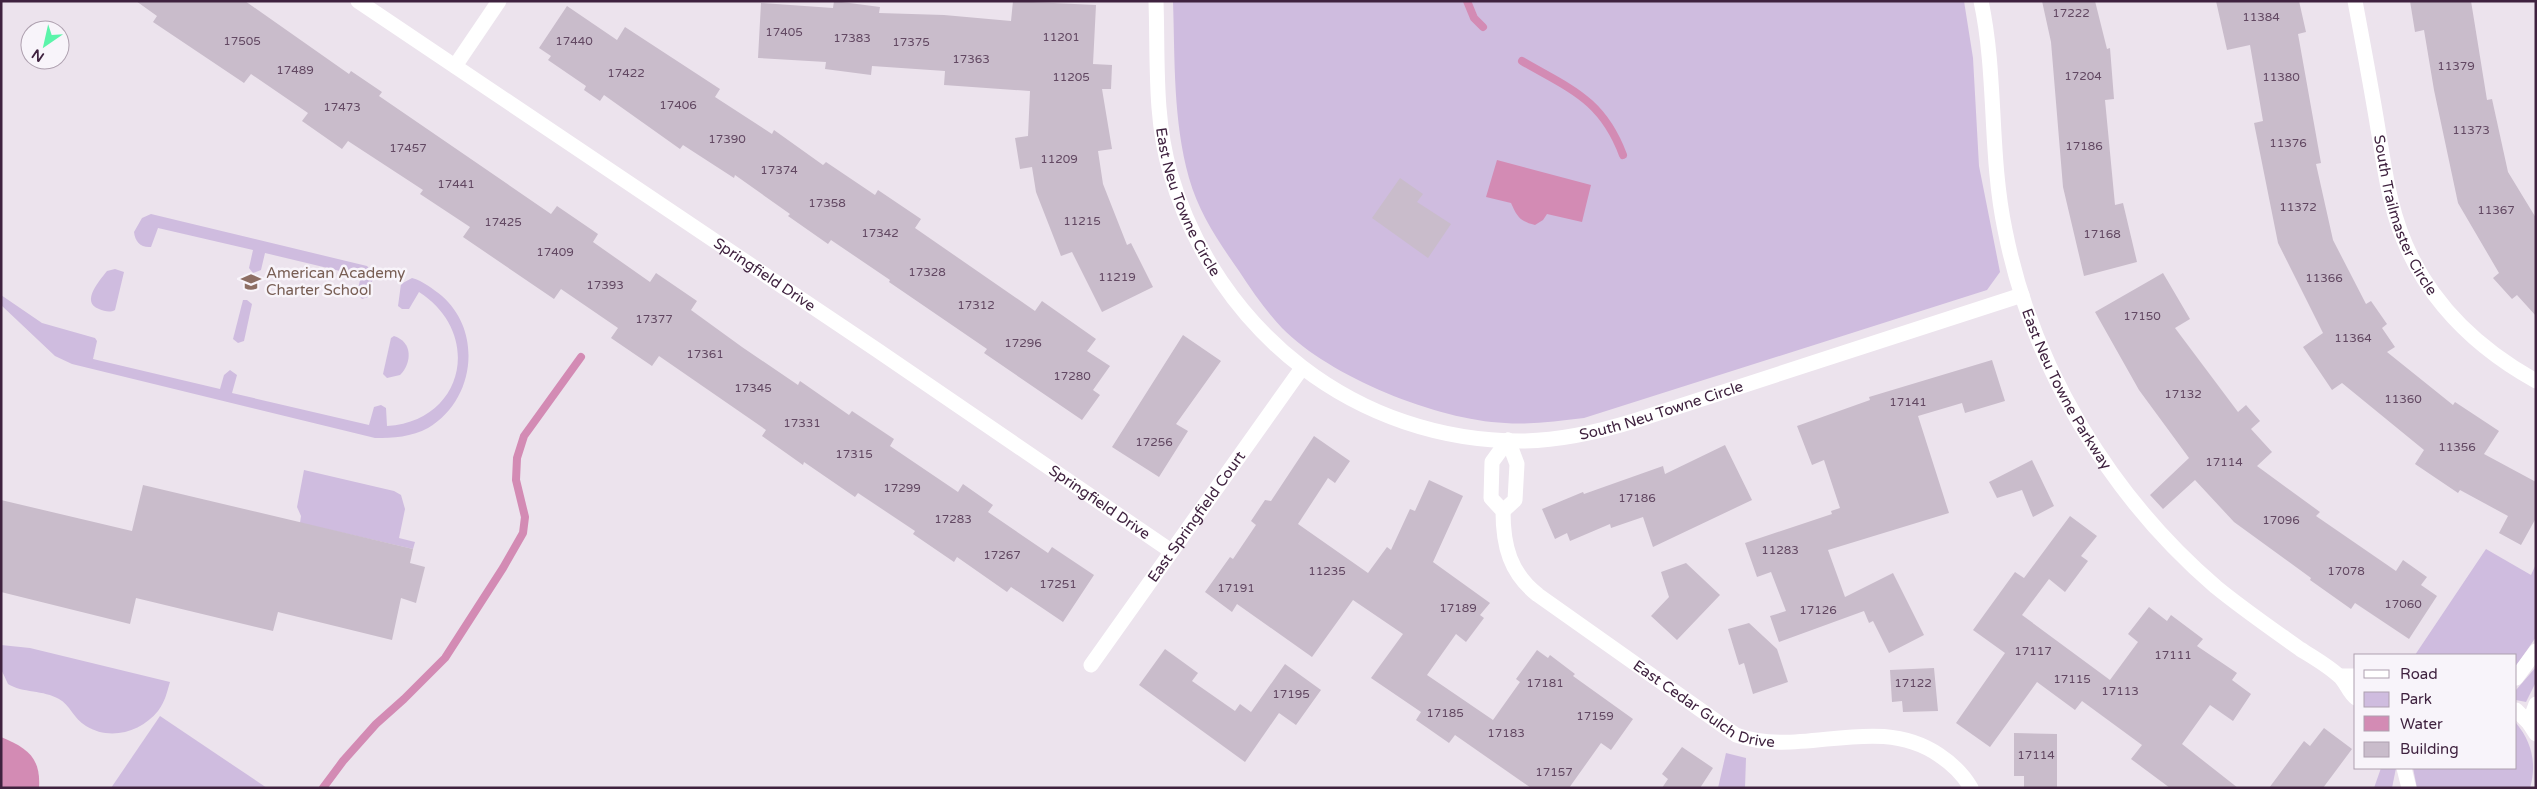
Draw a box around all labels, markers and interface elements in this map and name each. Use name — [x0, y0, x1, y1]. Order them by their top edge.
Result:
house number: 17222 — [2052, 6, 2090, 20]
house number: 11384 — [2242, 10, 2280, 24]
north arrow — [20, 20, 70, 70]
house number: 17405 — [765, 25, 803, 39]
house number: 11201 — [1042, 30, 1080, 44]
house number: 17383 — [833, 31, 871, 45]
house number: 17505 — [223, 34, 261, 48]
house number: 17440 — [555, 34, 593, 48]
house number: 17375 — [892, 35, 930, 49]
text: N — [29, 45, 47, 66]
house number: 17363 — [952, 52, 990, 66]
house number: 11379 — [2437, 59, 2475, 73]
house number: 17489 — [276, 63, 314, 77]
house number: 17422 — [607, 66, 645, 80]
house number: 17204 — [2064, 69, 2102, 83]
house number: 11205 — [1052, 70, 1090, 84]
house number: 11380 — [2262, 70, 2300, 84]
house number: 17406 — [659, 98, 697, 112]
house number: 17473 — [323, 100, 361, 114]
house number: 11373 — [2452, 123, 2490, 137]
street label: East Neu Towne Circle — [1152, 126, 1224, 280]
house number: 17390 — [708, 132, 746, 146]
street label: South Trailmaster Circle — [2370, 134, 2441, 299]
house number: 11376 — [2269, 136, 2307, 150]
house number: 17186 — [2065, 139, 2103, 153]
house number: 17457 — [389, 141, 427, 155]
house number: 11209 — [1040, 152, 1078, 166]
house number: 17374 — [760, 163, 798, 177]
house number: 17441 — [437, 177, 475, 191]
house number: 17358 — [808, 196, 846, 210]
house number: 11372 — [2279, 200, 2317, 214]
house number: 11367 — [2477, 203, 2515, 217]
house number: 11215 — [1063, 214, 1101, 228]
house number: 17425 — [484, 215, 522, 229]
house number: 17342 — [861, 226, 899, 240]
house number: 17168 — [2083, 227, 2121, 241]
street label: Springfield Drive — [710, 234, 819, 315]
house number: 17409 — [536, 245, 574, 259]
place label: American Academy Charter School — [266, 264, 405, 299]
house number: 17328 — [908, 265, 946, 279]
house number: 11219 — [1098, 270, 1136, 284]
school or university icon: American Academy Charter School — [240, 271, 262, 293]
house number: 11366 — [2305, 271, 2343, 285]
house number: 17393 — [586, 278, 624, 292]
house number: 17312 — [957, 298, 995, 312]
street label: East Neu Towne Parkway — [2018, 306, 2115, 473]
house number: 17150 — [2123, 309, 2161, 323]
house number: 17377 — [635, 312, 673, 326]
house number: 11364 — [2334, 331, 2372, 345]
house number: 17296 — [1004, 336, 1042, 350]
house number: 17361 — [686, 347, 724, 361]
house number: 17280 — [1053, 369, 1091, 383]
street label: South Neu Towne Circle — [1578, 377, 1745, 444]
house number: 17345 — [734, 381, 772, 395]
house number: 17132 — [2164, 387, 2202, 401]
house number: 11360 — [2384, 392, 2422, 406]
house number: 17141 — [1889, 395, 1927, 409]
house number: 17331 — [783, 416, 821, 430]
house number: 17256 — [1135, 435, 1173, 449]
house number: 11356 — [2438, 440, 2476, 454]
house number: 17315 — [835, 447, 873, 461]
street label: East Springfield Court — [1144, 447, 1249, 586]
house number: 17114 — [2205, 455, 2243, 469]
street label: Springfield Drive — [1045, 461, 1154, 543]
house number: 17299 — [883, 481, 921, 495]
house number: 17186 — [1618, 491, 1656, 505]
house number: 17283 — [934, 512, 972, 526]
house number: 17096 — [2262, 513, 2300, 527]
house number: 11283 — [1761, 543, 1799, 557]
house number: 17267 — [983, 548, 1021, 562]
house number: 11235 — [1308, 564, 1346, 578]
house number: 17078 — [2327, 564, 2365, 578]
house number: 17251 — [1039, 577, 1077, 591]
house number: 17191 — [1217, 581, 1255, 595]
house number: 17060 — [2384, 597, 2422, 611]
house number: 17189 — [1439, 601, 1477, 615]
house number: 17126 — [1799, 603, 1837, 617]
house number: 17117 — [2014, 644, 2052, 658]
house number: 17111 — [2154, 648, 2192, 662]
legend — [2354, 654, 2517, 769]
street label: East Cedar Gulch Drive — [1630, 656, 1775, 751]
text: Road — [2400, 665, 2438, 683]
house number: 17115 — [2053, 672, 2091, 686]
house number: 17181 — [1526, 676, 1564, 690]
house number: 17122 — [1894, 676, 1932, 690]
house number: 17113 — [2101, 684, 2139, 698]
house number: 17195 — [1272, 687, 1310, 701]
text: Park — [2400, 690, 2432, 708]
house number: 17185 — [1426, 706, 1464, 720]
house number: 17159 — [1576, 709, 1614, 723]
text: Water — [2400, 715, 2443, 733]
house number: 17183 — [1487, 726, 1525, 740]
text: Building — [2400, 740, 2459, 758]
house number: 17114 — [2017, 748, 2055, 762]
house number: 17157 — [1535, 765, 1573, 779]

